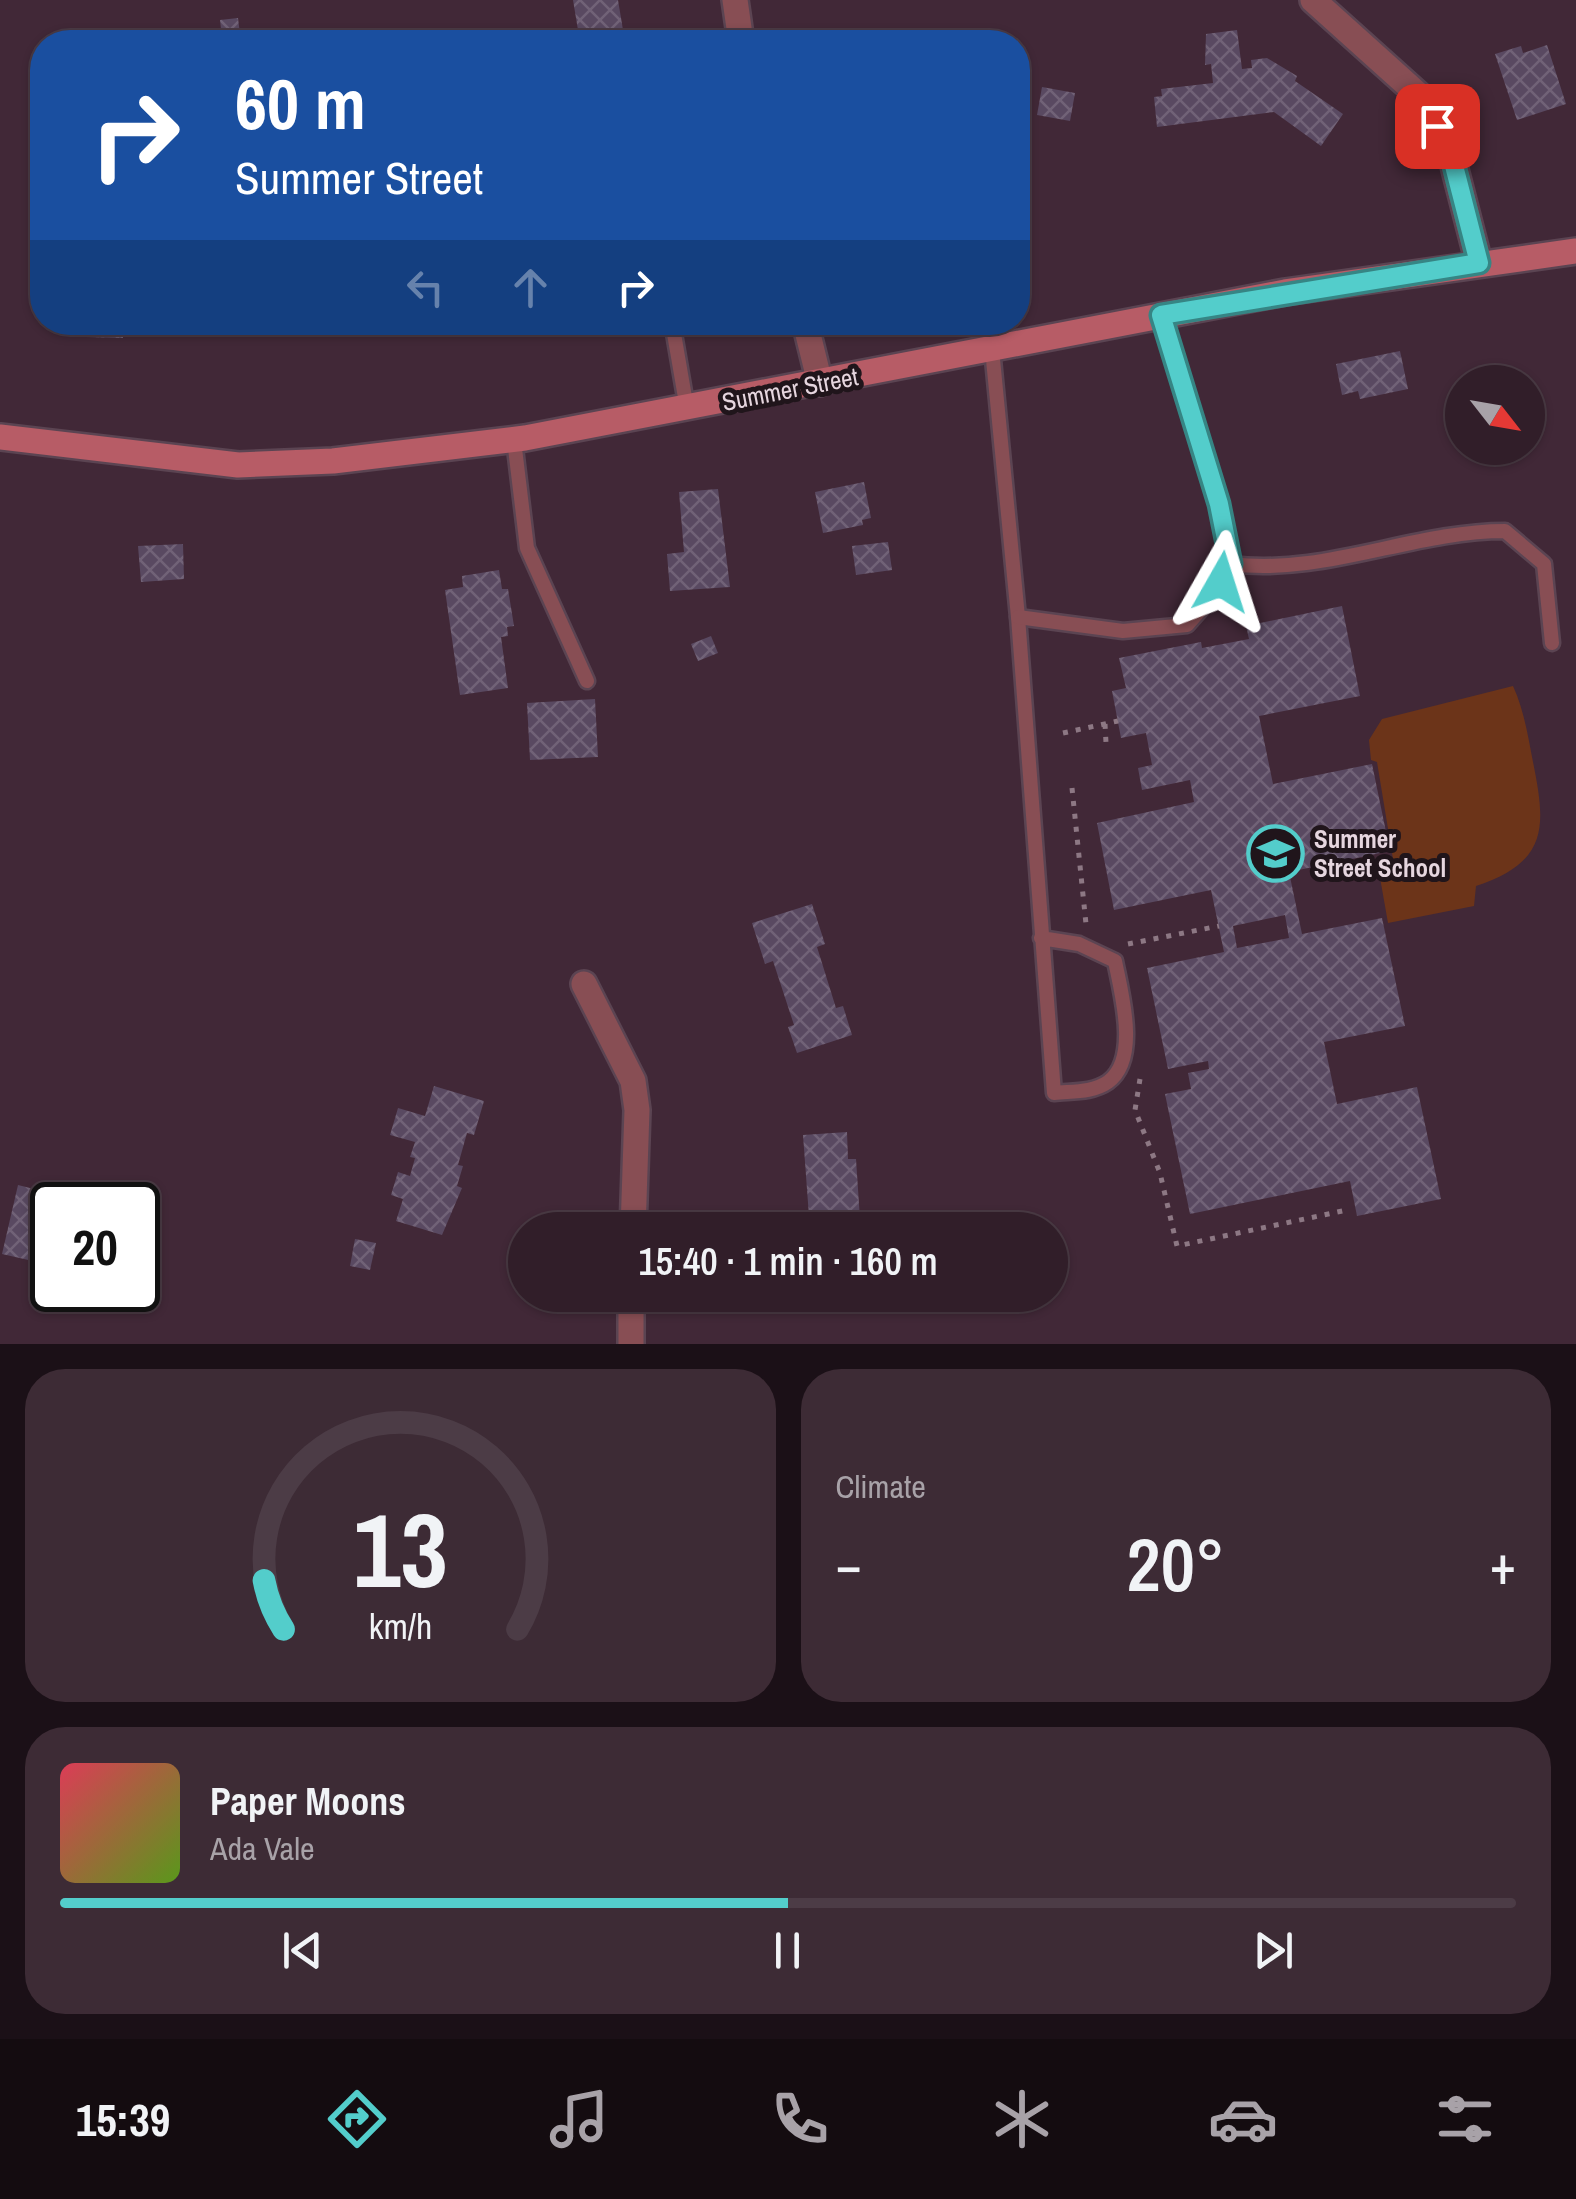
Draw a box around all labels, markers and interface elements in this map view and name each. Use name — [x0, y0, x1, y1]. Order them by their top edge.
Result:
text: 60 m — [235, 57, 366, 151]
icon: right — [70, 70, 200, 200]
pin — [1395, 84, 1480, 169]
icon: arrive — [1410, 99, 1465, 154]
text: Summer Street — [235, 147, 483, 208]
icon: left — [398, 260, 453, 315]
icon: ahead — [503, 260, 558, 315]
icon: right — [608, 260, 663, 315]
street label: Summer Street — [719, 359, 861, 419]
north arrow — [1445, 365, 1545, 465]
map controls — [1445, 365, 1545, 465]
position arrow — [1169, 530, 1273, 634]
place label: Summer Street School — [1314, 822, 1446, 885]
school or university icon: Summer Street School — [1245, 823, 1305, 883]
speed limit sign: 20 — [30, 1182, 160, 1312]
text: 15:40 · 1 min · 160 m — [638, 1236, 938, 1287]
text: Climate — [836, 1465, 926, 1508]
text: 13 — [353, 1479, 448, 1619]
text: 20° — [1127, 1513, 1225, 1614]
text: − — [836, 1527, 862, 1601]
text: + — [1490, 1527, 1516, 1601]
text: km/h — [368, 1602, 432, 1650]
text: Paper Moons — [210, 1776, 406, 1827]
text: Ada Vale — [210, 1827, 315, 1870]
icon: previous — [275, 1923, 330, 1978]
icon: pause — [760, 1923, 815, 1978]
icon: next — [1246, 1923, 1301, 1978]
icon: directions — [322, 2084, 392, 2154]
icon: music — [544, 2084, 614, 2154]
icon: phone — [765, 2084, 835, 2154]
icon: climate — [987, 2084, 1057, 2154]
icon: car — [1208, 2084, 1278, 2154]
icon: filters — [1430, 2084, 1500, 2154]
text: 15:39 — [76, 2089, 170, 2150]

